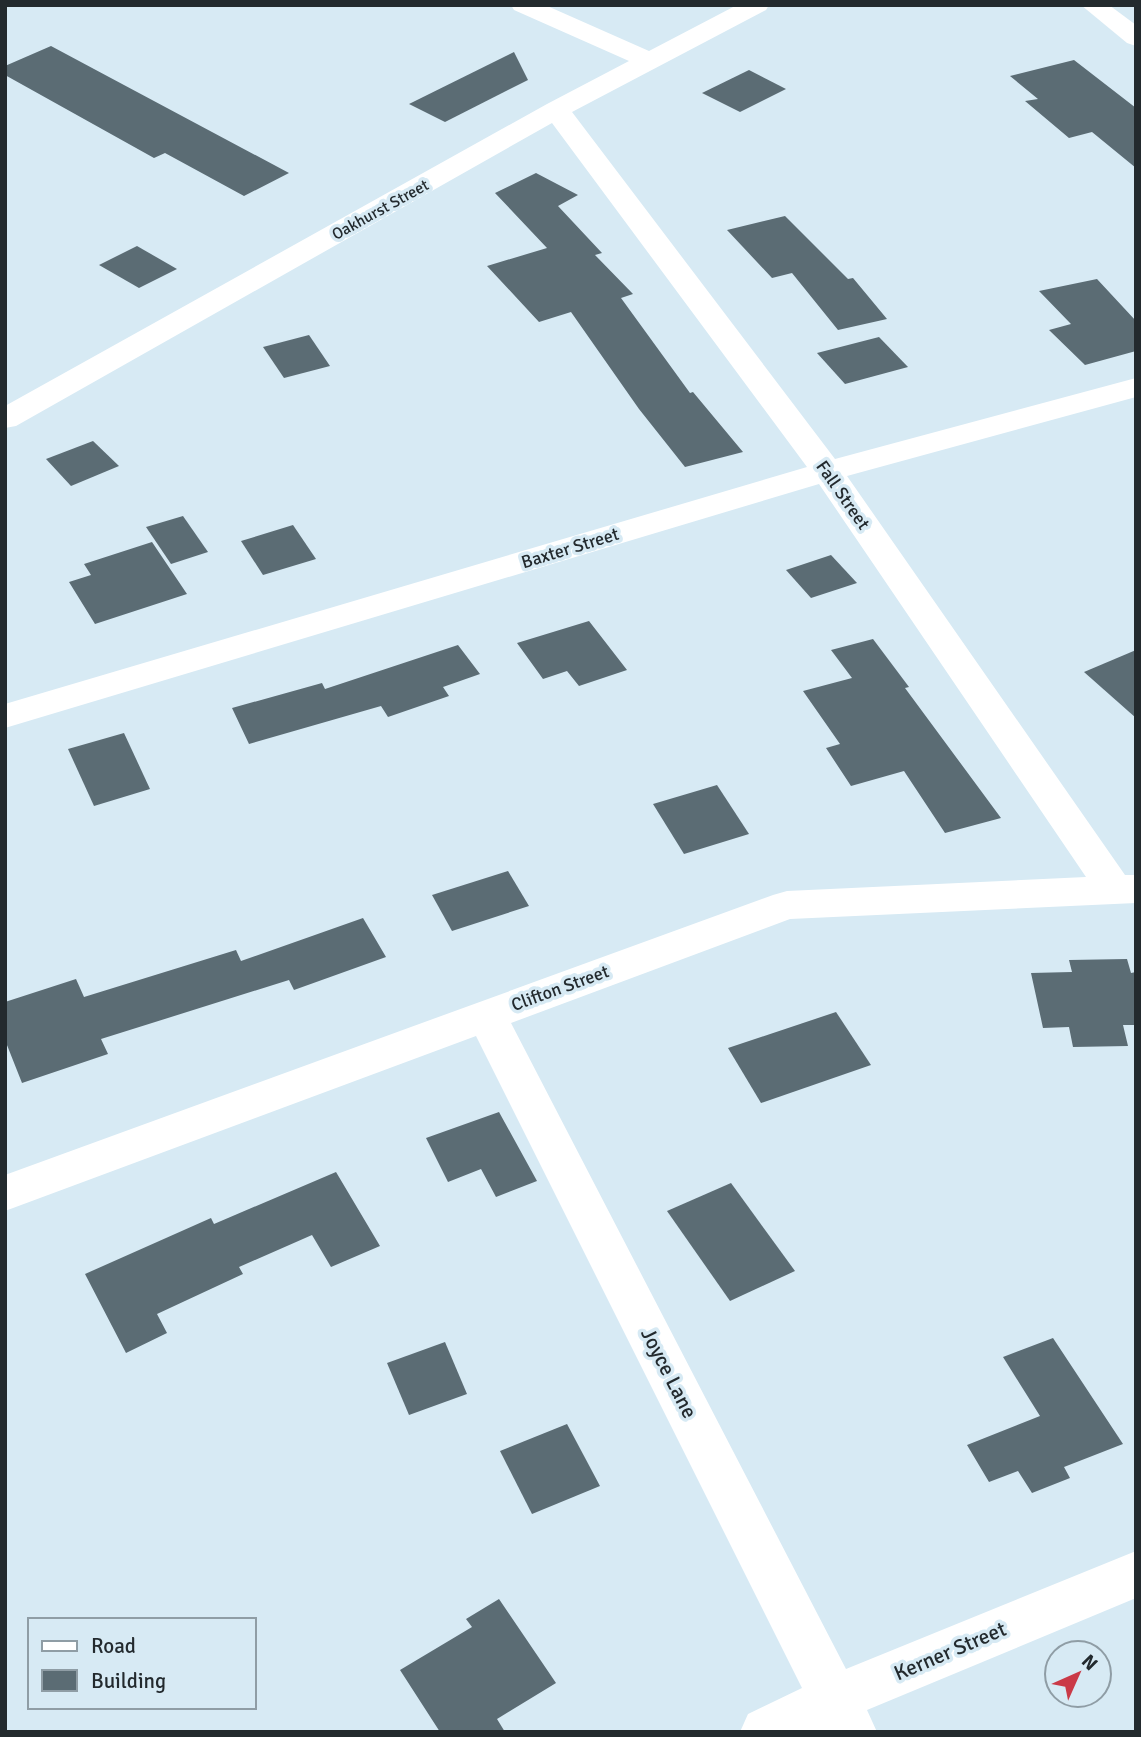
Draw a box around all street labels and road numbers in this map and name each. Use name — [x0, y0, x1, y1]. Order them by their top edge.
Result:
street label: Oakhurst Street — [329, 175, 433, 245]
street label: Fall Street — [811, 456, 875, 534]
street label: Baxter Street — [518, 523, 622, 573]
street label: Clifton Street — [508, 960, 612, 1016]
street label: Joyce Lane — [635, 1324, 703, 1422]
street label: Kerner Street — [890, 1616, 1010, 1686]

